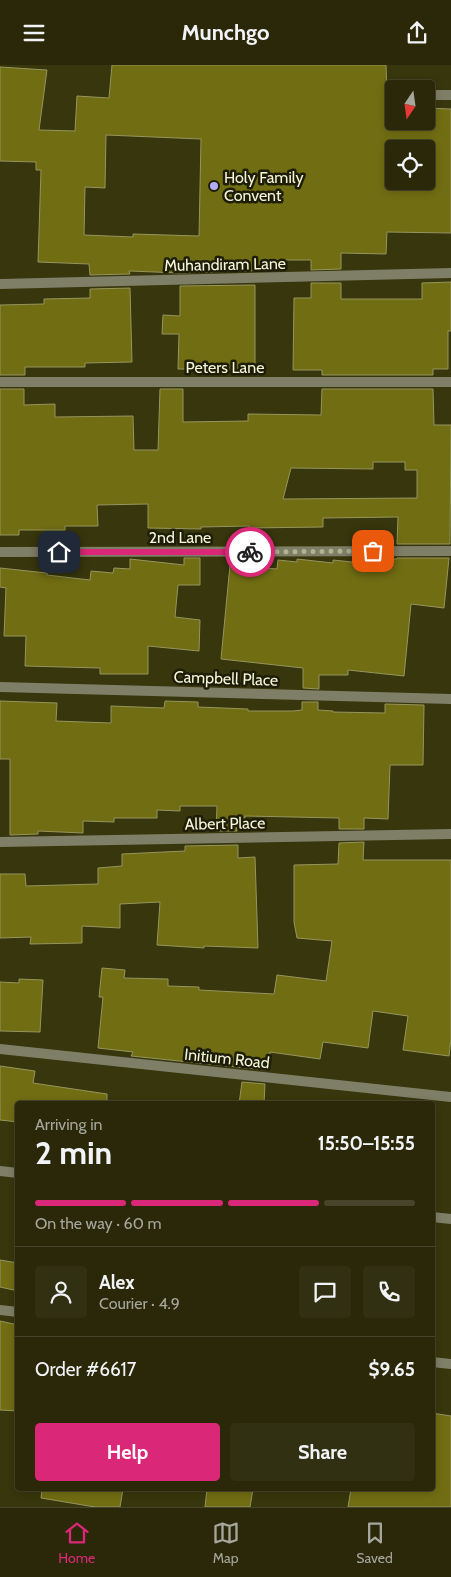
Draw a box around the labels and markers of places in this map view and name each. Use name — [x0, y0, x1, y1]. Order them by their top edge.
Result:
place label: Holy Family Convent — [224, 168, 304, 205]
marker: Holy Family Convent — [208, 180, 220, 192]
pin — [352, 530, 394, 572]
pin — [38, 531, 80, 573]

